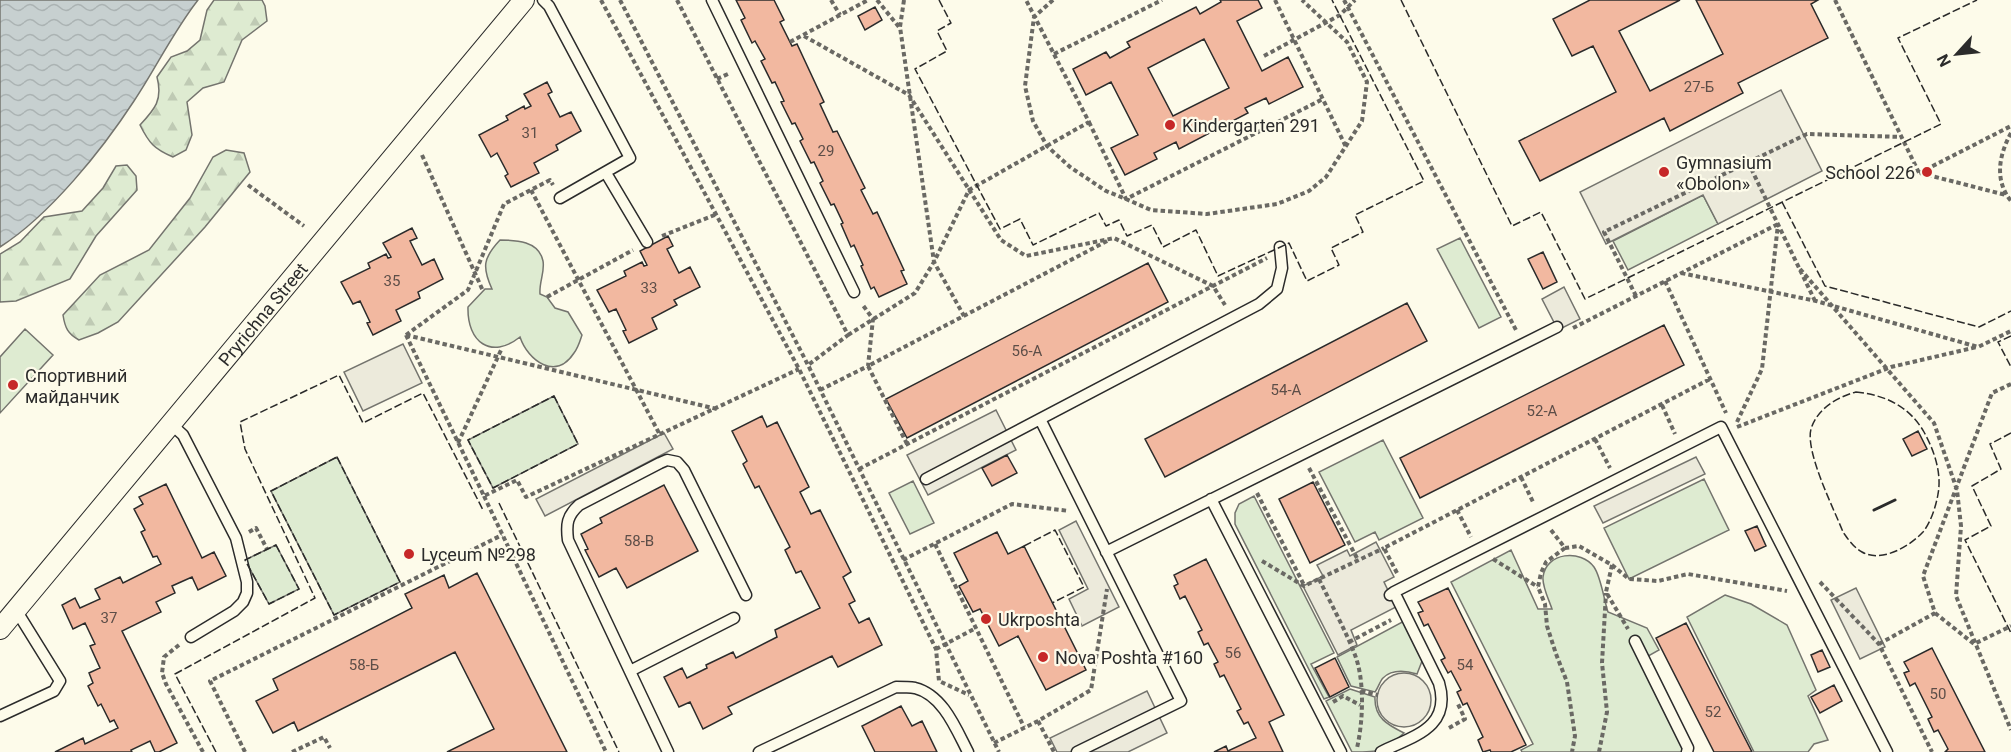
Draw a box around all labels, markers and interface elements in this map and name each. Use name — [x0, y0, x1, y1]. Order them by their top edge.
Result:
north arrow — [1927, 24, 1987, 84]
text: N — [1933, 51, 1955, 70]
house number: 27-Б — [1684, 78, 1714, 96]
place label: Kindergarten 291 — [1182, 115, 1320, 136]
marker: Kindergarten 291 — [1163, 118, 1177, 132]
house number: 31 — [522, 124, 538, 142]
house number: 29 — [818, 142, 834, 160]
place label: Gymnasium «Obolon» — [1676, 152, 1772, 194]
place label: School 226 — [1825, 162, 1915, 183]
marker: Gymnasium «Obolon» — [1657, 165, 1671, 179]
marker: School 226 — [1920, 165, 1934, 179]
street label: Pryrichna Street — [213, 258, 311, 370]
house number: 35 — [384, 272, 400, 290]
house number: 33 — [641, 279, 657, 297]
house number: 56-А — [1012, 342, 1043, 360]
place label: Спортивний майданчик — [25, 365, 127, 407]
marker: Спортивний майданчик — [6, 378, 20, 392]
house number: 54-А — [1271, 381, 1302, 399]
house number: 52-А — [1527, 402, 1558, 420]
house number: 58-В — [624, 532, 654, 550]
place label: Lyceum №298 — [421, 544, 536, 565]
marker: Lyceum №298 — [402, 547, 416, 561]
house number: 37 — [101, 609, 117, 627]
place label: Ukrposhta — [998, 609, 1080, 630]
marker: Ukrposhta — [979, 612, 993, 626]
house number: 56 — [1225, 644, 1241, 662]
place label: Nova Poshta #160 — [1055, 647, 1203, 668]
marker: Nova Poshta #160 — [1036, 650, 1050, 664]
house number: 58-Б — [349, 656, 379, 674]
house number: 54 — [1457, 656, 1474, 674]
house number: 50 — [1930, 685, 1946, 703]
house number: 52 — [1705, 703, 1721, 721]

